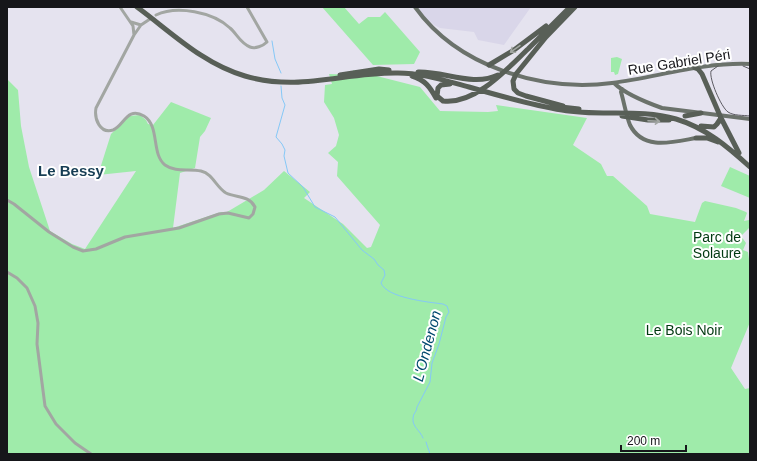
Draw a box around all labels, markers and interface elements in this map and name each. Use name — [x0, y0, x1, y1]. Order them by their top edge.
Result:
one-way arrow — [510, 45, 521, 53]
street label: Rue Gabriel Péri — [627, 46, 731, 78]
one-way arrow — [647, 117, 660, 124]
district label: Le Bessy — [38, 162, 105, 179]
park label: Parc de Solaure — [693, 229, 741, 261]
water label: L'Ondenon — [409, 308, 444, 383]
park label: Le Bois Noir — [646, 322, 722, 338]
scale bar — [621, 427, 686, 453]
text: 200 m — [627, 434, 660, 448]

